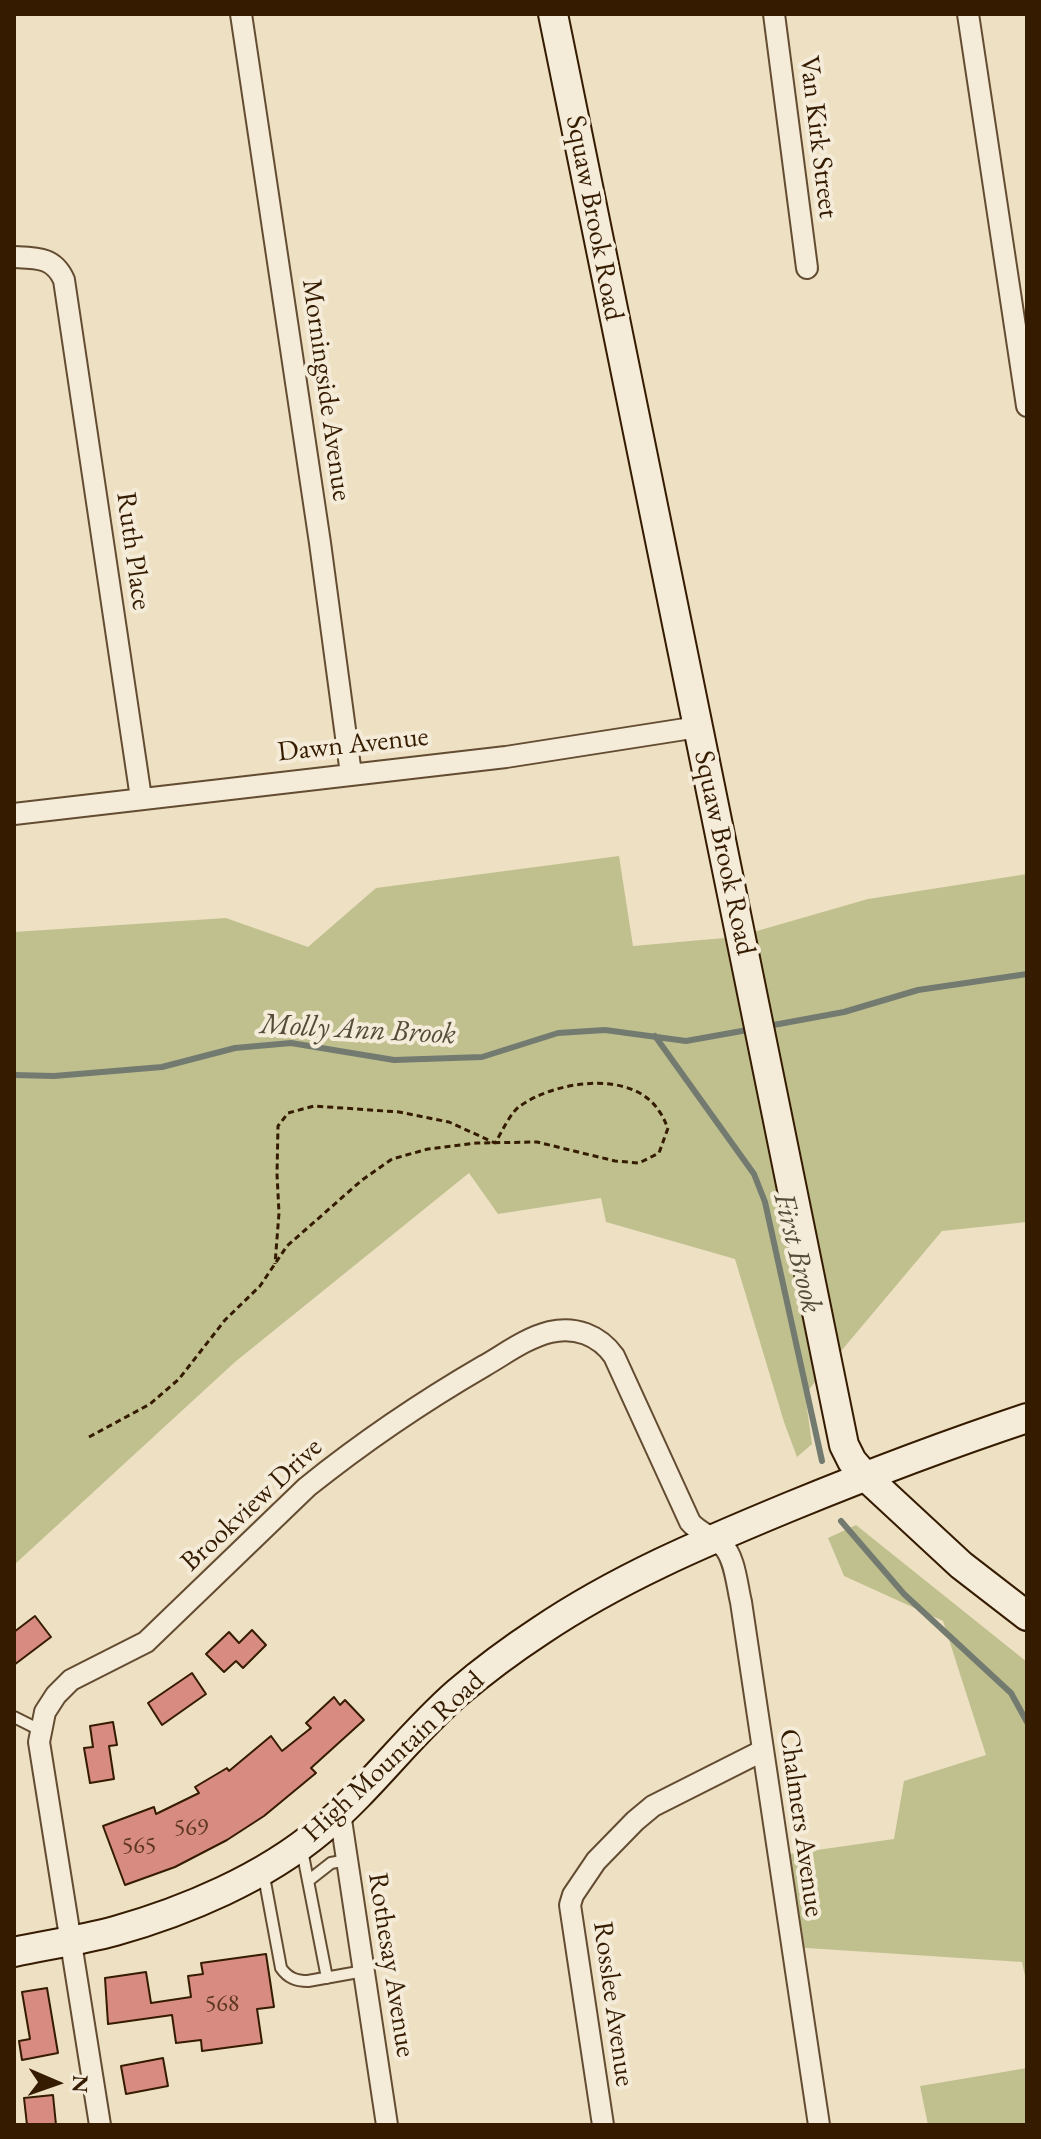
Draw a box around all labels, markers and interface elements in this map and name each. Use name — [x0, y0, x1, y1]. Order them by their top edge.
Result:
street label: Van Kirk Street — [791, 54, 845, 220]
street label: Squaw Brook Road — [558, 113, 630, 323]
street label: Morningside Avenue — [294, 277, 358, 503]
street label: Ruth Place — [108, 490, 158, 612]
street label: Dawn Avenue — [276, 720, 430, 770]
street label: Squaw Brook Road — [686, 748, 762, 958]
water label: Molly Ann Brook — [259, 1007, 457, 1053]
water label: First Brook — [765, 1189, 829, 1317]
street label: Brookview Drive — [174, 1431, 330, 1579]
street label: High Mountain Road — [296, 1664, 492, 1850]
street label: Chalmers Avenue — [771, 1727, 831, 1919]
house number: 569 — [174, 1814, 208, 1842]
house number: 565 — [122, 1832, 156, 1860]
street label: Rothesay Avenue — [360, 1870, 422, 2060]
street label: Rosslee Avenue — [585, 1919, 641, 2089]
house number: 568 — [205, 1990, 239, 2018]
north arrow — [16, 2043, 96, 2123]
text: N — [66, 2074, 95, 2093]

